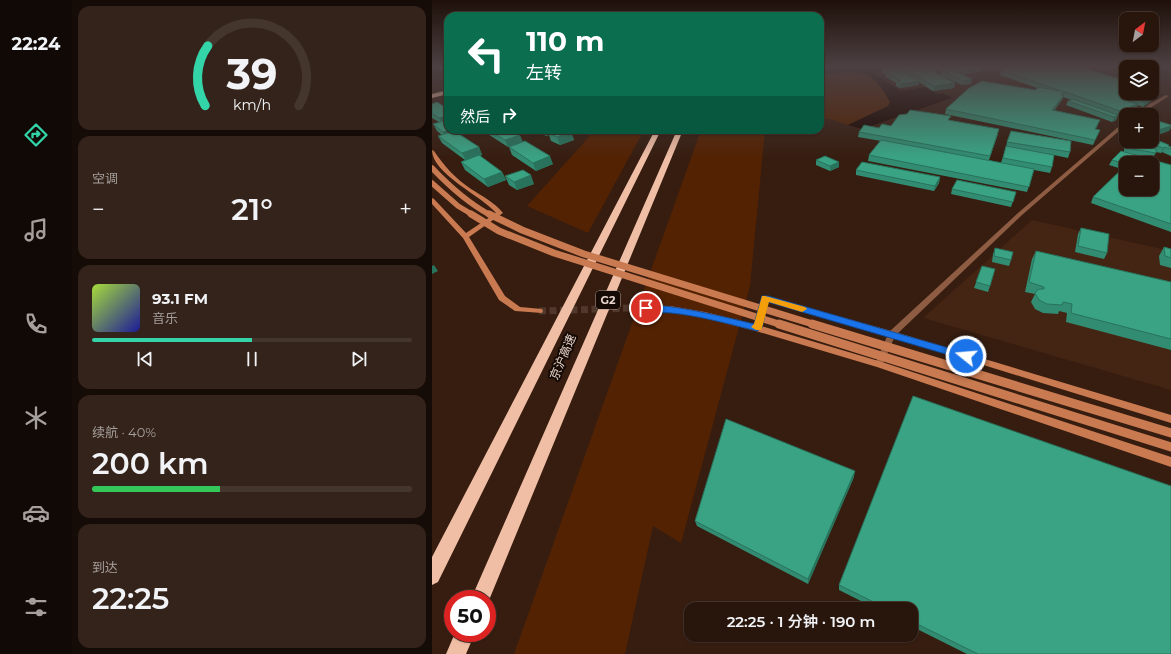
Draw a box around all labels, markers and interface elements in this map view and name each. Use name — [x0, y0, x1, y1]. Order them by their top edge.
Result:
north arrow — [1119, 12, 1159, 52]
map controls — [1119, 12, 1159, 196]
text: 110 m — [526, 24, 604, 58]
icon: left — [460, 28, 512, 80]
text: 22:24 — [12, 33, 60, 55]
text: 39 — [225, 49, 278, 99]
button: layers — [1119, 60, 1159, 100]
text: 左转 — [526, 62, 562, 84]
text: km/h — [233, 95, 271, 113]
icon: right — [498, 104, 520, 126]
text: 然后 — [460, 107, 490, 126]
button: + — [1119, 108, 1159, 148]
icon: directions — [22, 121, 50, 149]
button: − — [1119, 156, 1159, 196]
text: 空调 — [92, 170, 118, 186]
text: 21° — [231, 191, 273, 228]
text: − — [92, 196, 105, 223]
text: + — [399, 196, 412, 223]
icon: music — [22, 216, 50, 244]
text: 93.1 FM — [152, 289, 208, 308]
road number: G2 — [596, 291, 620, 309]
pin — [629, 291, 663, 325]
icon: arrive — [635, 297, 657, 319]
icon: phone — [22, 310, 50, 338]
text: 音乐 — [152, 310, 178, 326]
street label: 京沪高速 — [546, 332, 579, 382]
position arrow — [945, 335, 987, 377]
icon: previous — [134, 348, 156, 370]
icon: pause — [241, 348, 263, 370]
icon: next — [348, 348, 370, 370]
icon: climate — [22, 404, 50, 432]
text: 续航 · 40% — [92, 424, 156, 440]
text: 200 km — [92, 445, 209, 482]
icon: car — [22, 499, 50, 527]
text: 到达 — [92, 559, 118, 575]
text: 22:25 — [92, 580, 169, 617]
speed limit sign: 50 — [444, 590, 496, 642]
icon: filters — [22, 593, 50, 621]
text: 22:25 · 1 分钟 · 190 m — [727, 612, 875, 631]

